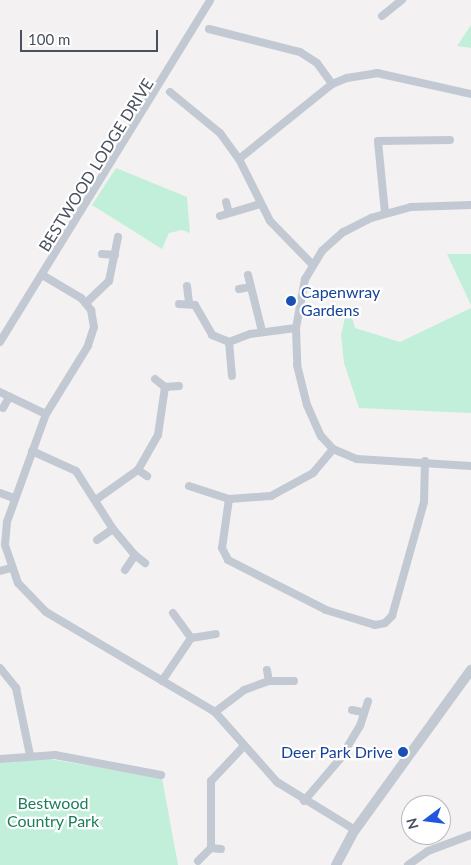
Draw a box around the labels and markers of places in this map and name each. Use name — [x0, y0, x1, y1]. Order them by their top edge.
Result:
place label: Capenwray Gardens — [301, 282, 380, 320]
marker: Capenwray Gardens — [285, 295, 297, 307]
place label: Deer Park Drive — [281, 742, 393, 762]
marker: Deer Park Drive — [397, 746, 409, 758]

